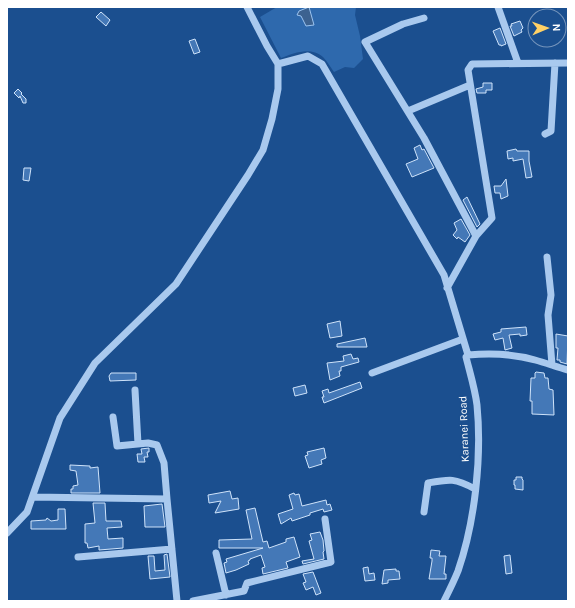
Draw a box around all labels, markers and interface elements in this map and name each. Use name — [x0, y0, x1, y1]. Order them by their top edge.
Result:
north arrow — [527, 8, 567, 48]
text: N — [550, 23, 563, 32]
street label: Karanei Road — [456, 396, 472, 462]

